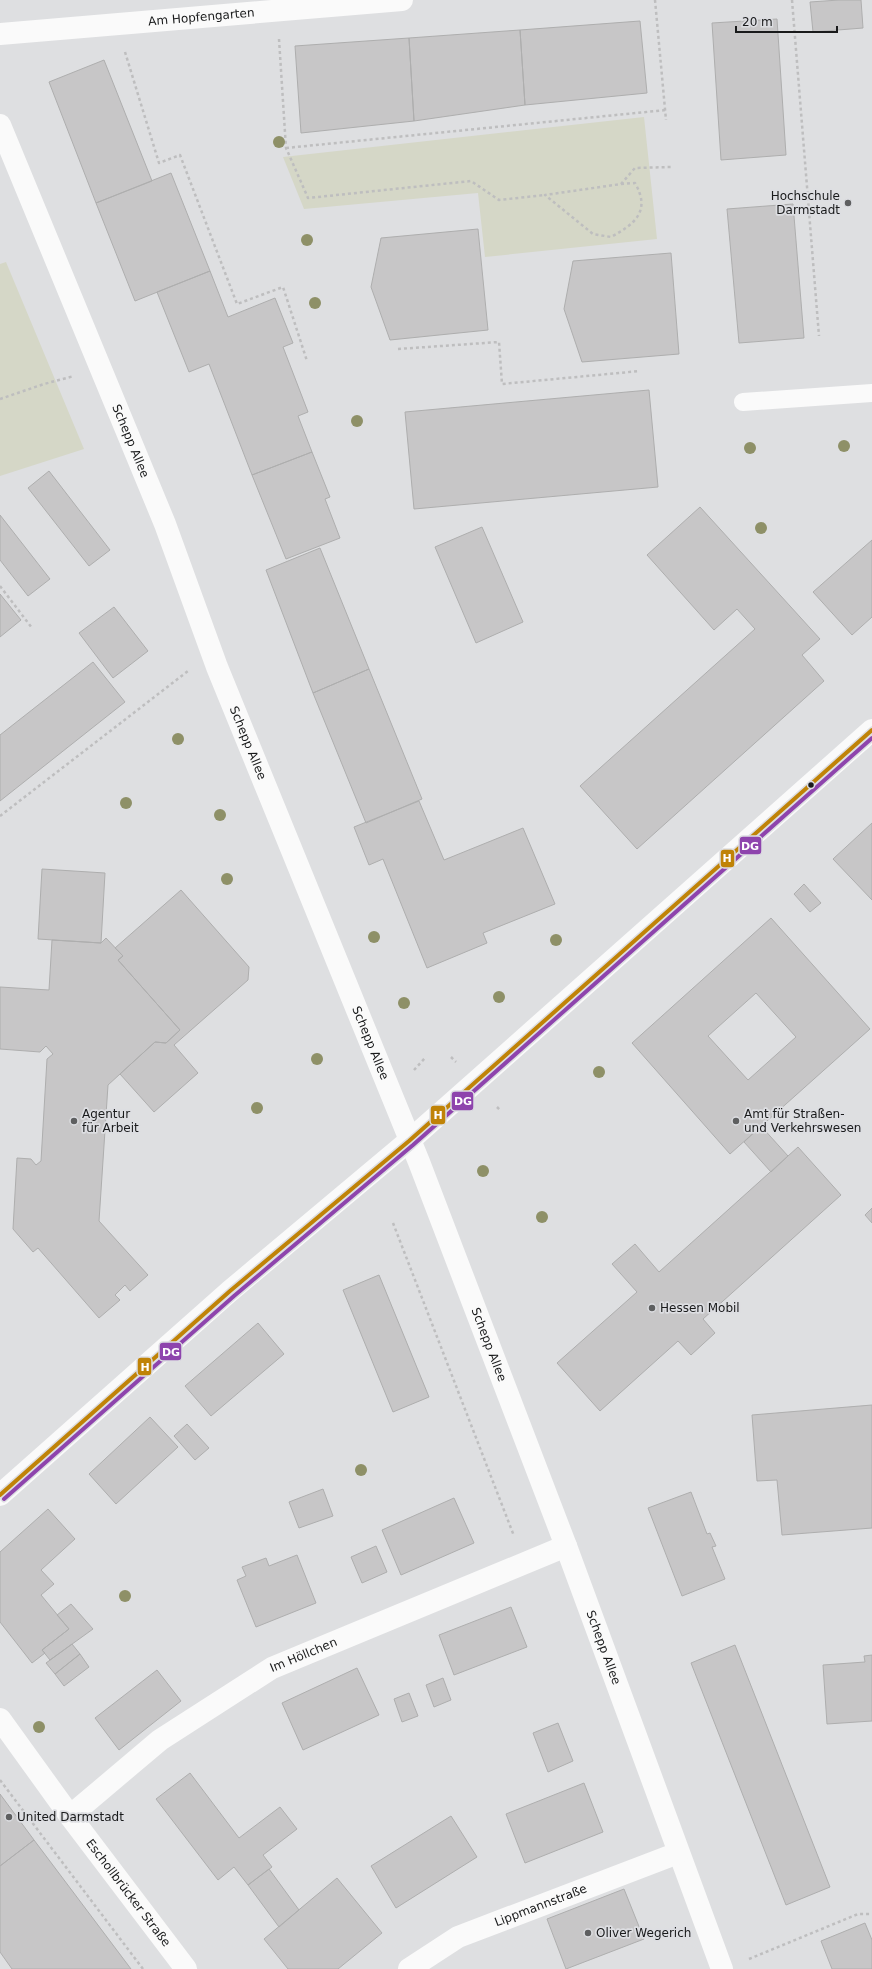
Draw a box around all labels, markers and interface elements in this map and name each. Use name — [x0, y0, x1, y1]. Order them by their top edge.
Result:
street label: Am Hopfengarten — [148, 6, 255, 28]
scale bar — [736, 8, 837, 34]
text: 20 m — [742, 15, 773, 29]
place label: Hochschule Darmstadt — [771, 189, 840, 217]
marker: Hochschule Darmstadt — [843, 198, 853, 208]
street label: Schepp Allee — [109, 402, 152, 480]
street label: Schepp Allee — [227, 704, 269, 782]
unlabelled marker — [806, 780, 816, 790]
line badge: DG — [739, 836, 762, 855]
text: DG — [741, 840, 759, 853]
line badge: H — [720, 849, 735, 868]
text: H — [722, 852, 732, 865]
street label: Schepp Allee — [349, 1004, 392, 1082]
line badge: DG — [451, 1091, 474, 1111]
text: DG — [454, 1095, 472, 1108]
line badge: H — [430, 1105, 446, 1125]
place label: Agentur für Arbeit — [82, 1107, 139, 1135]
place label: Amt für Straßen- und Verkehrswesen — [744, 1107, 861, 1135]
text: H — [433, 1109, 443, 1122]
marker: Agentur für Arbeit — [69, 1116, 79, 1126]
marker: Amt für Straßen- und Verkehrswesen — [731, 1116, 741, 1126]
place label: Hessen Mobil — [660, 1301, 740, 1315]
marker: Hessen Mobil — [647, 1303, 657, 1313]
street label: Schepp Allee — [468, 1306, 509, 1383]
line badge: DG — [159, 1342, 182, 1361]
text: DG — [162, 1346, 180, 1359]
line badge: H — [137, 1357, 152, 1376]
text: H — [140, 1361, 150, 1374]
street label: Schepp Allee — [583, 1609, 624, 1687]
street label: Im Höllchen — [268, 1635, 339, 1675]
place label: United Darmstadt — [17, 1810, 124, 1824]
marker: United Darmstadt — [4, 1812, 14, 1822]
street label: Eschollbrücker Straße — [83, 1836, 173, 1949]
street label: Lippmannstraße — [492, 1881, 589, 1929]
place label: Oliver Wegerich — [596, 1926, 691, 1940]
marker: Oliver Wegerich — [583, 1928, 593, 1938]

